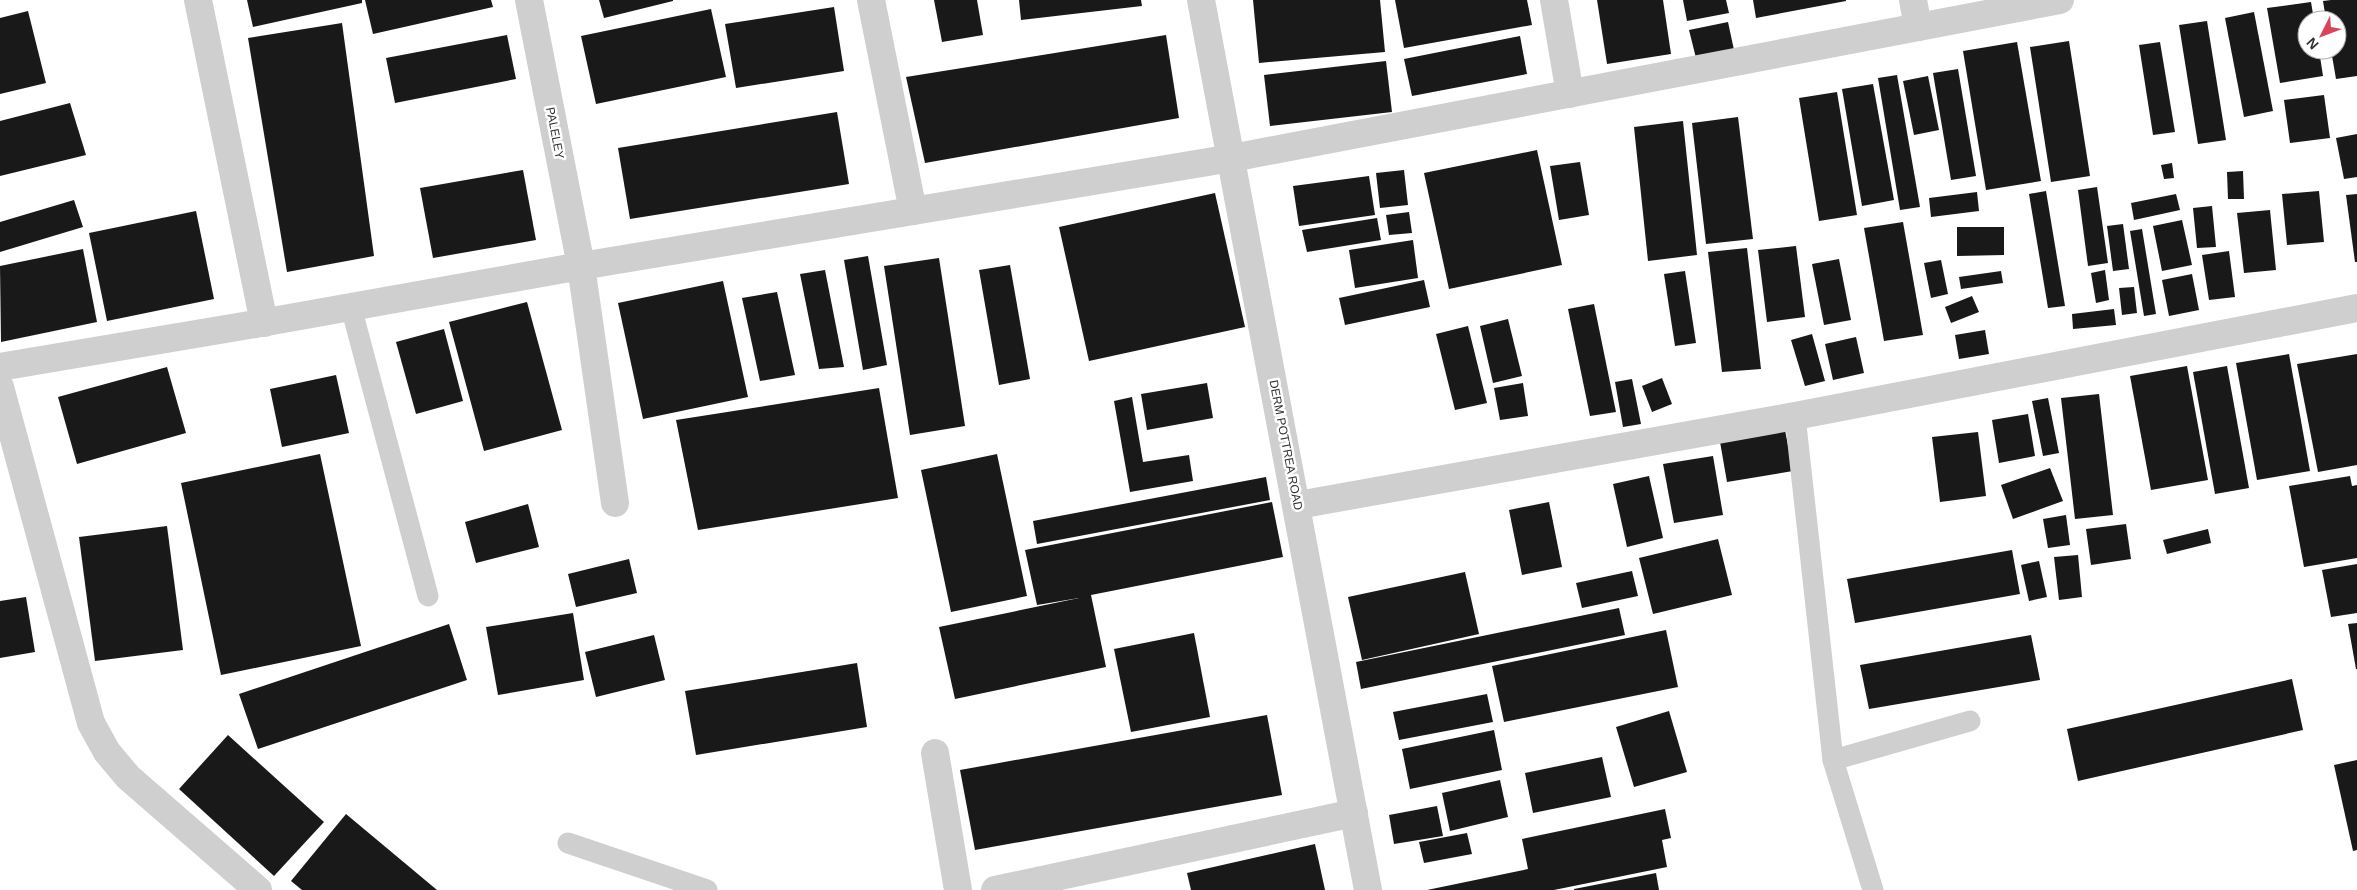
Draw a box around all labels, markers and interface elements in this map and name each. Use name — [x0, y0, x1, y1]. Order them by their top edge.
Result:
north arrow — [2297, 10, 2347, 60]
text: N — [2303, 35, 2322, 53]
street label: PALELEY — [543, 106, 567, 160]
street label: DERM POTTREA ROAD — [1266, 379, 1306, 512]

